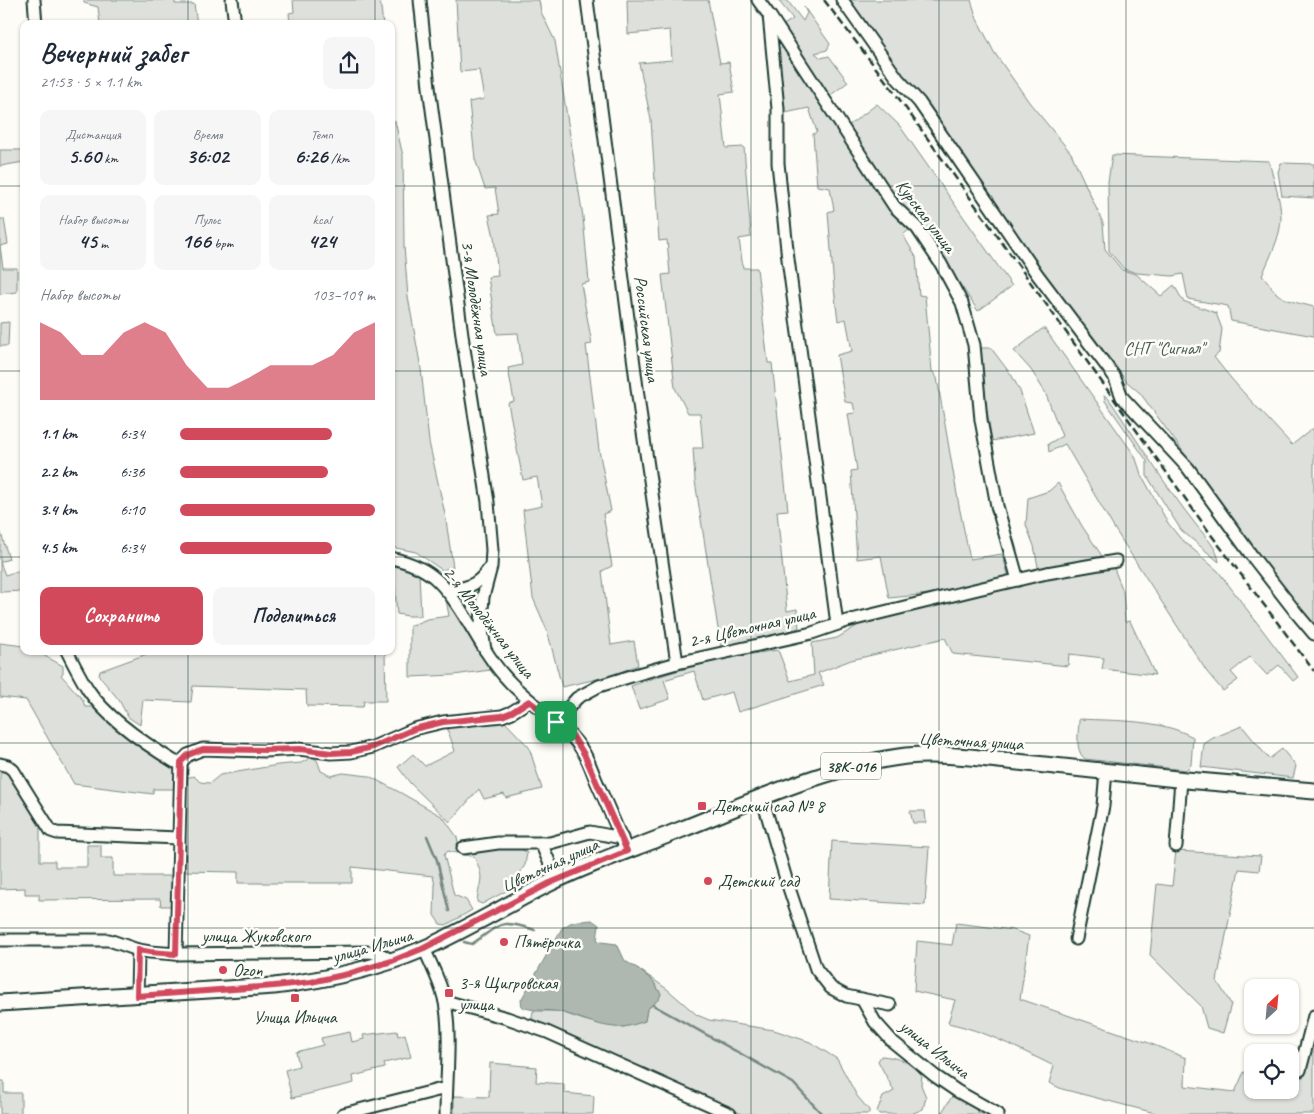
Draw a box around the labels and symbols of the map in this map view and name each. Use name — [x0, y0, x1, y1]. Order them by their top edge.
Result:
street label: Курская улица — [891, 175, 962, 258]
street label: 3-я Молодёжная улица — [457, 239, 498, 379]
street label: Российская улица — [630, 275, 665, 385]
park label: СНТ "Сигнал" — [1124, 337, 1208, 359]
street label: 2-я Молодёжная улица — [438, 562, 541, 684]
street label: 2-я Цветочная улица — [687, 601, 819, 652]
pin — [535, 701, 577, 743]
street label: Цветочная улица — [918, 727, 1025, 755]
road number: 38К-016 — [821, 752, 881, 779]
place label: Детский сад № 8 — [712, 795, 826, 817]
marker: Детский сад № 8 — [696, 800, 708, 812]
street label: Цветочная улица — [498, 832, 603, 897]
place label: Детский сад — [718, 870, 801, 892]
marker: Детский сад — [702, 875, 714, 887]
street label: улица Ильича — [328, 924, 416, 968]
street label: улица Жуковского — [201, 925, 312, 947]
place label: Пятёрочка — [514, 931, 582, 953]
marker: Пятёрочка — [498, 936, 510, 948]
place label: Ozon — [233, 959, 263, 981]
marker: Ozon — [217, 964, 229, 976]
place label: 3-я Щигровская улица — [458, 972, 559, 1015]
north arrow — [1244, 979, 1299, 1034]
marker: 3-я Щигровская улица — [443, 987, 455, 999]
marker: Улица Ильича — [289, 992, 301, 1004]
place label: Улица Ильича — [253, 1006, 338, 1028]
street label: улица Ильича — [895, 1014, 976, 1084]

